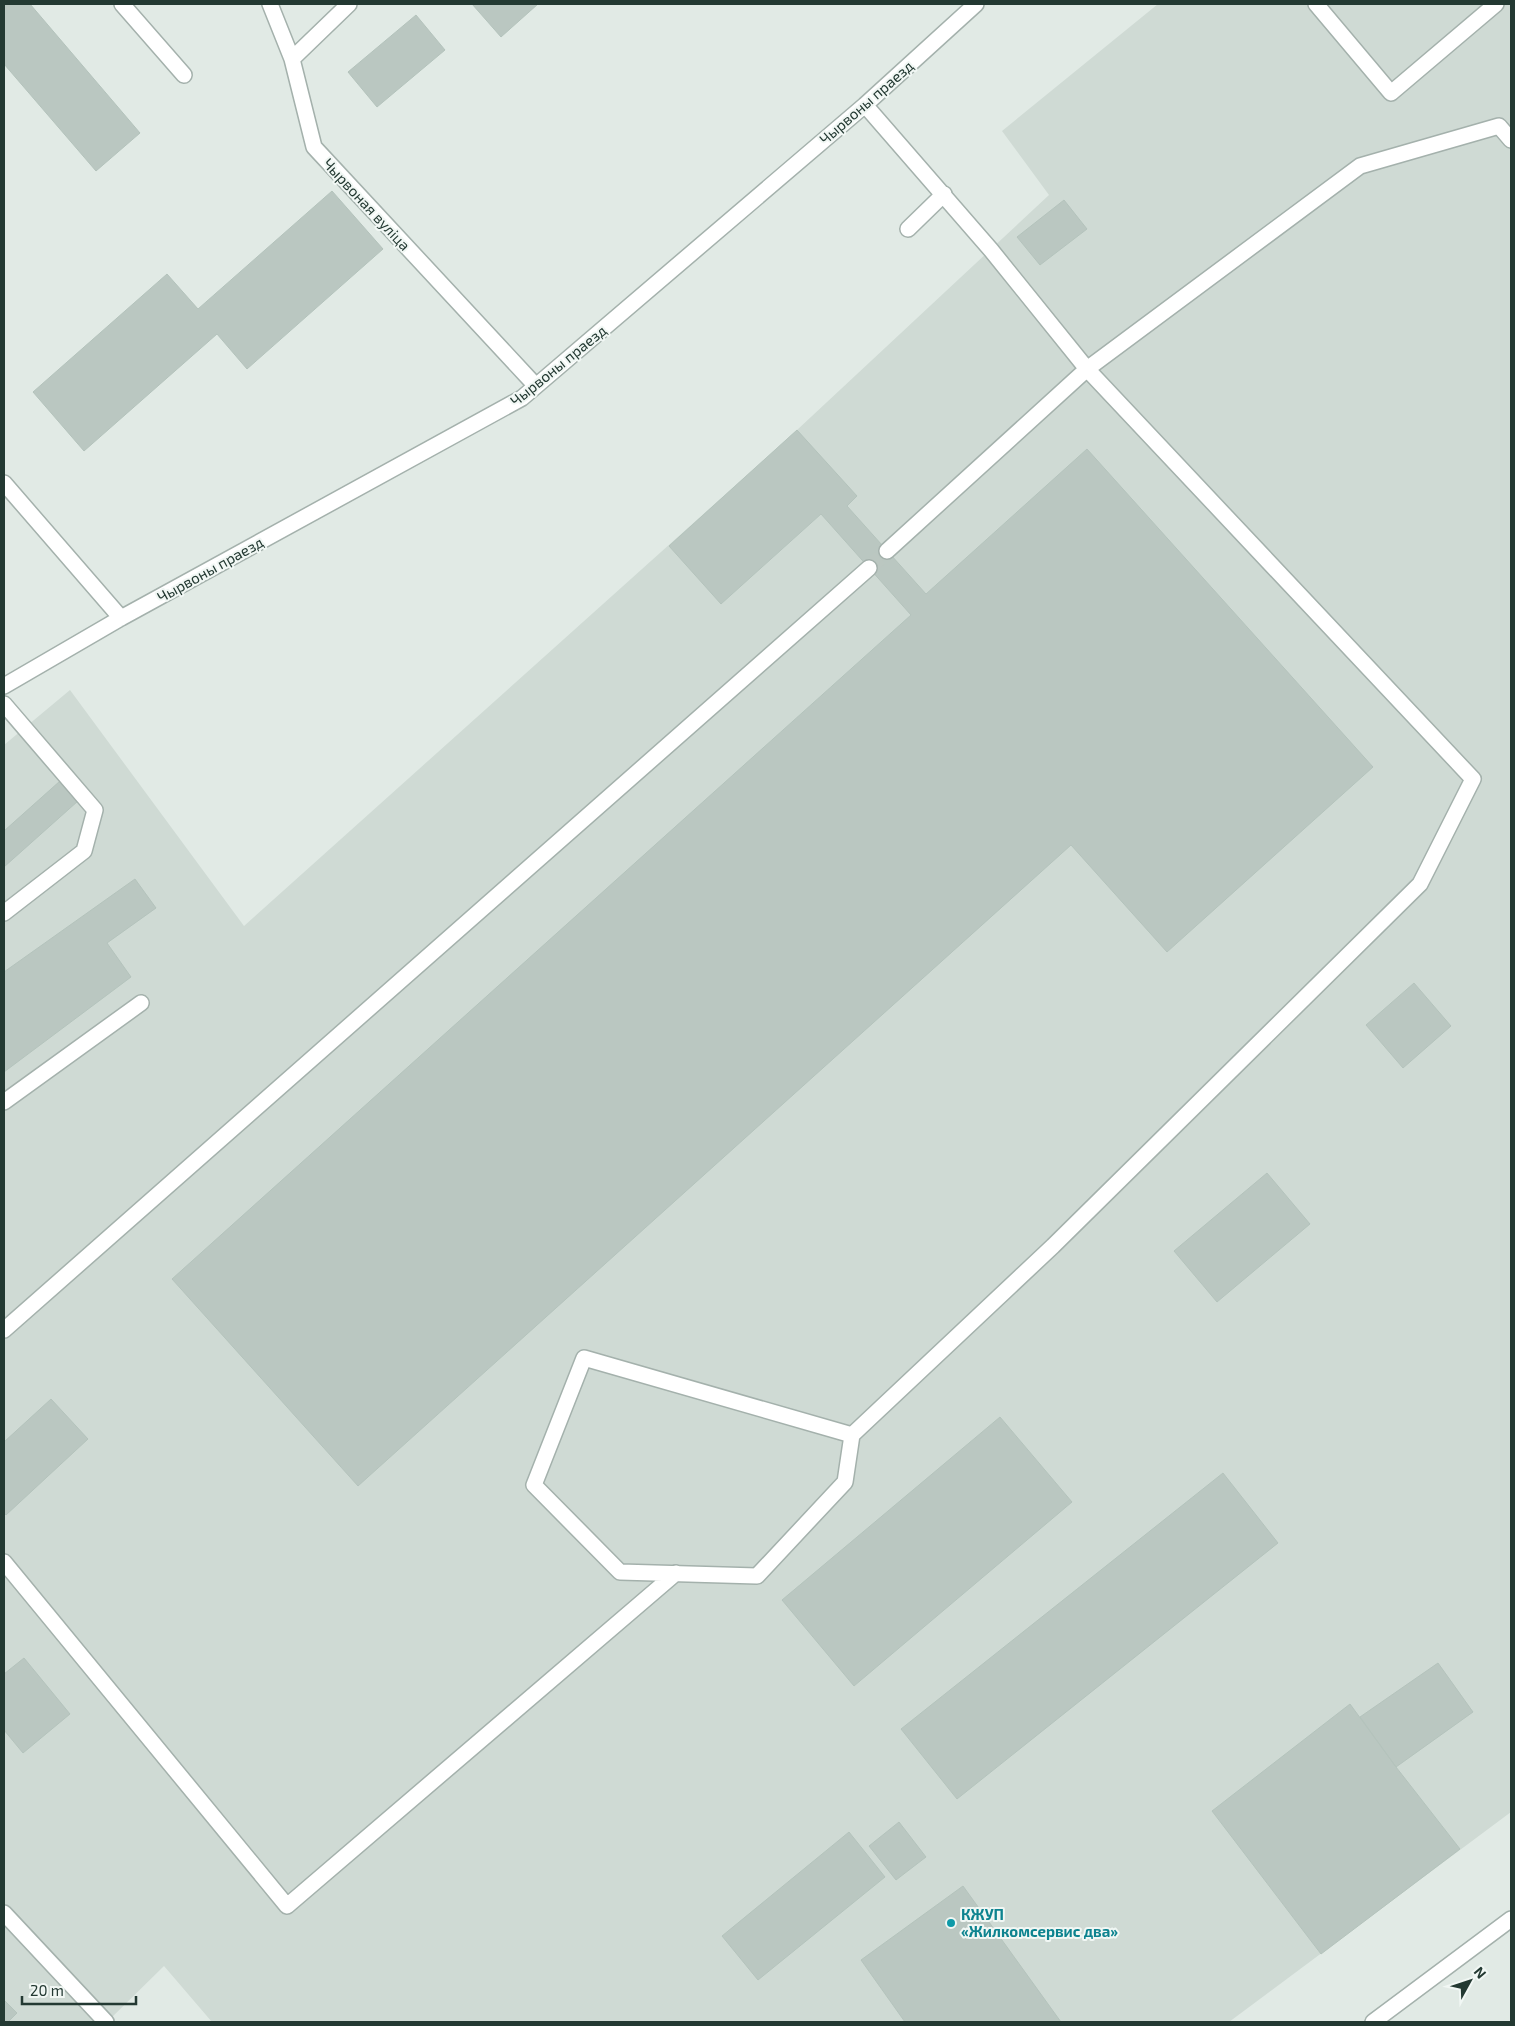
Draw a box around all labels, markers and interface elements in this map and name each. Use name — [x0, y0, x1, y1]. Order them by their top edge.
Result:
street label: Чырвоны праезд — [815, 56, 917, 148]
street label: Чырвоная вуліца — [319, 154, 414, 254]
street label: Чырвоны праезд — [506, 321, 610, 409]
street label: Чырвоны праезд — [154, 532, 266, 606]
place label: КЖУП «Жилкомсервис два» — [961, 1905, 1118, 1940]
marker: КЖУП «Жилкомсервис два» — [945, 1917, 957, 1929]
north arrow — [1445, 1956, 1495, 2006]
text: N — [1471, 1963, 1490, 1982]
scale bar — [22, 1974, 136, 2006]
text: 20 m — [30, 1981, 64, 1999]

